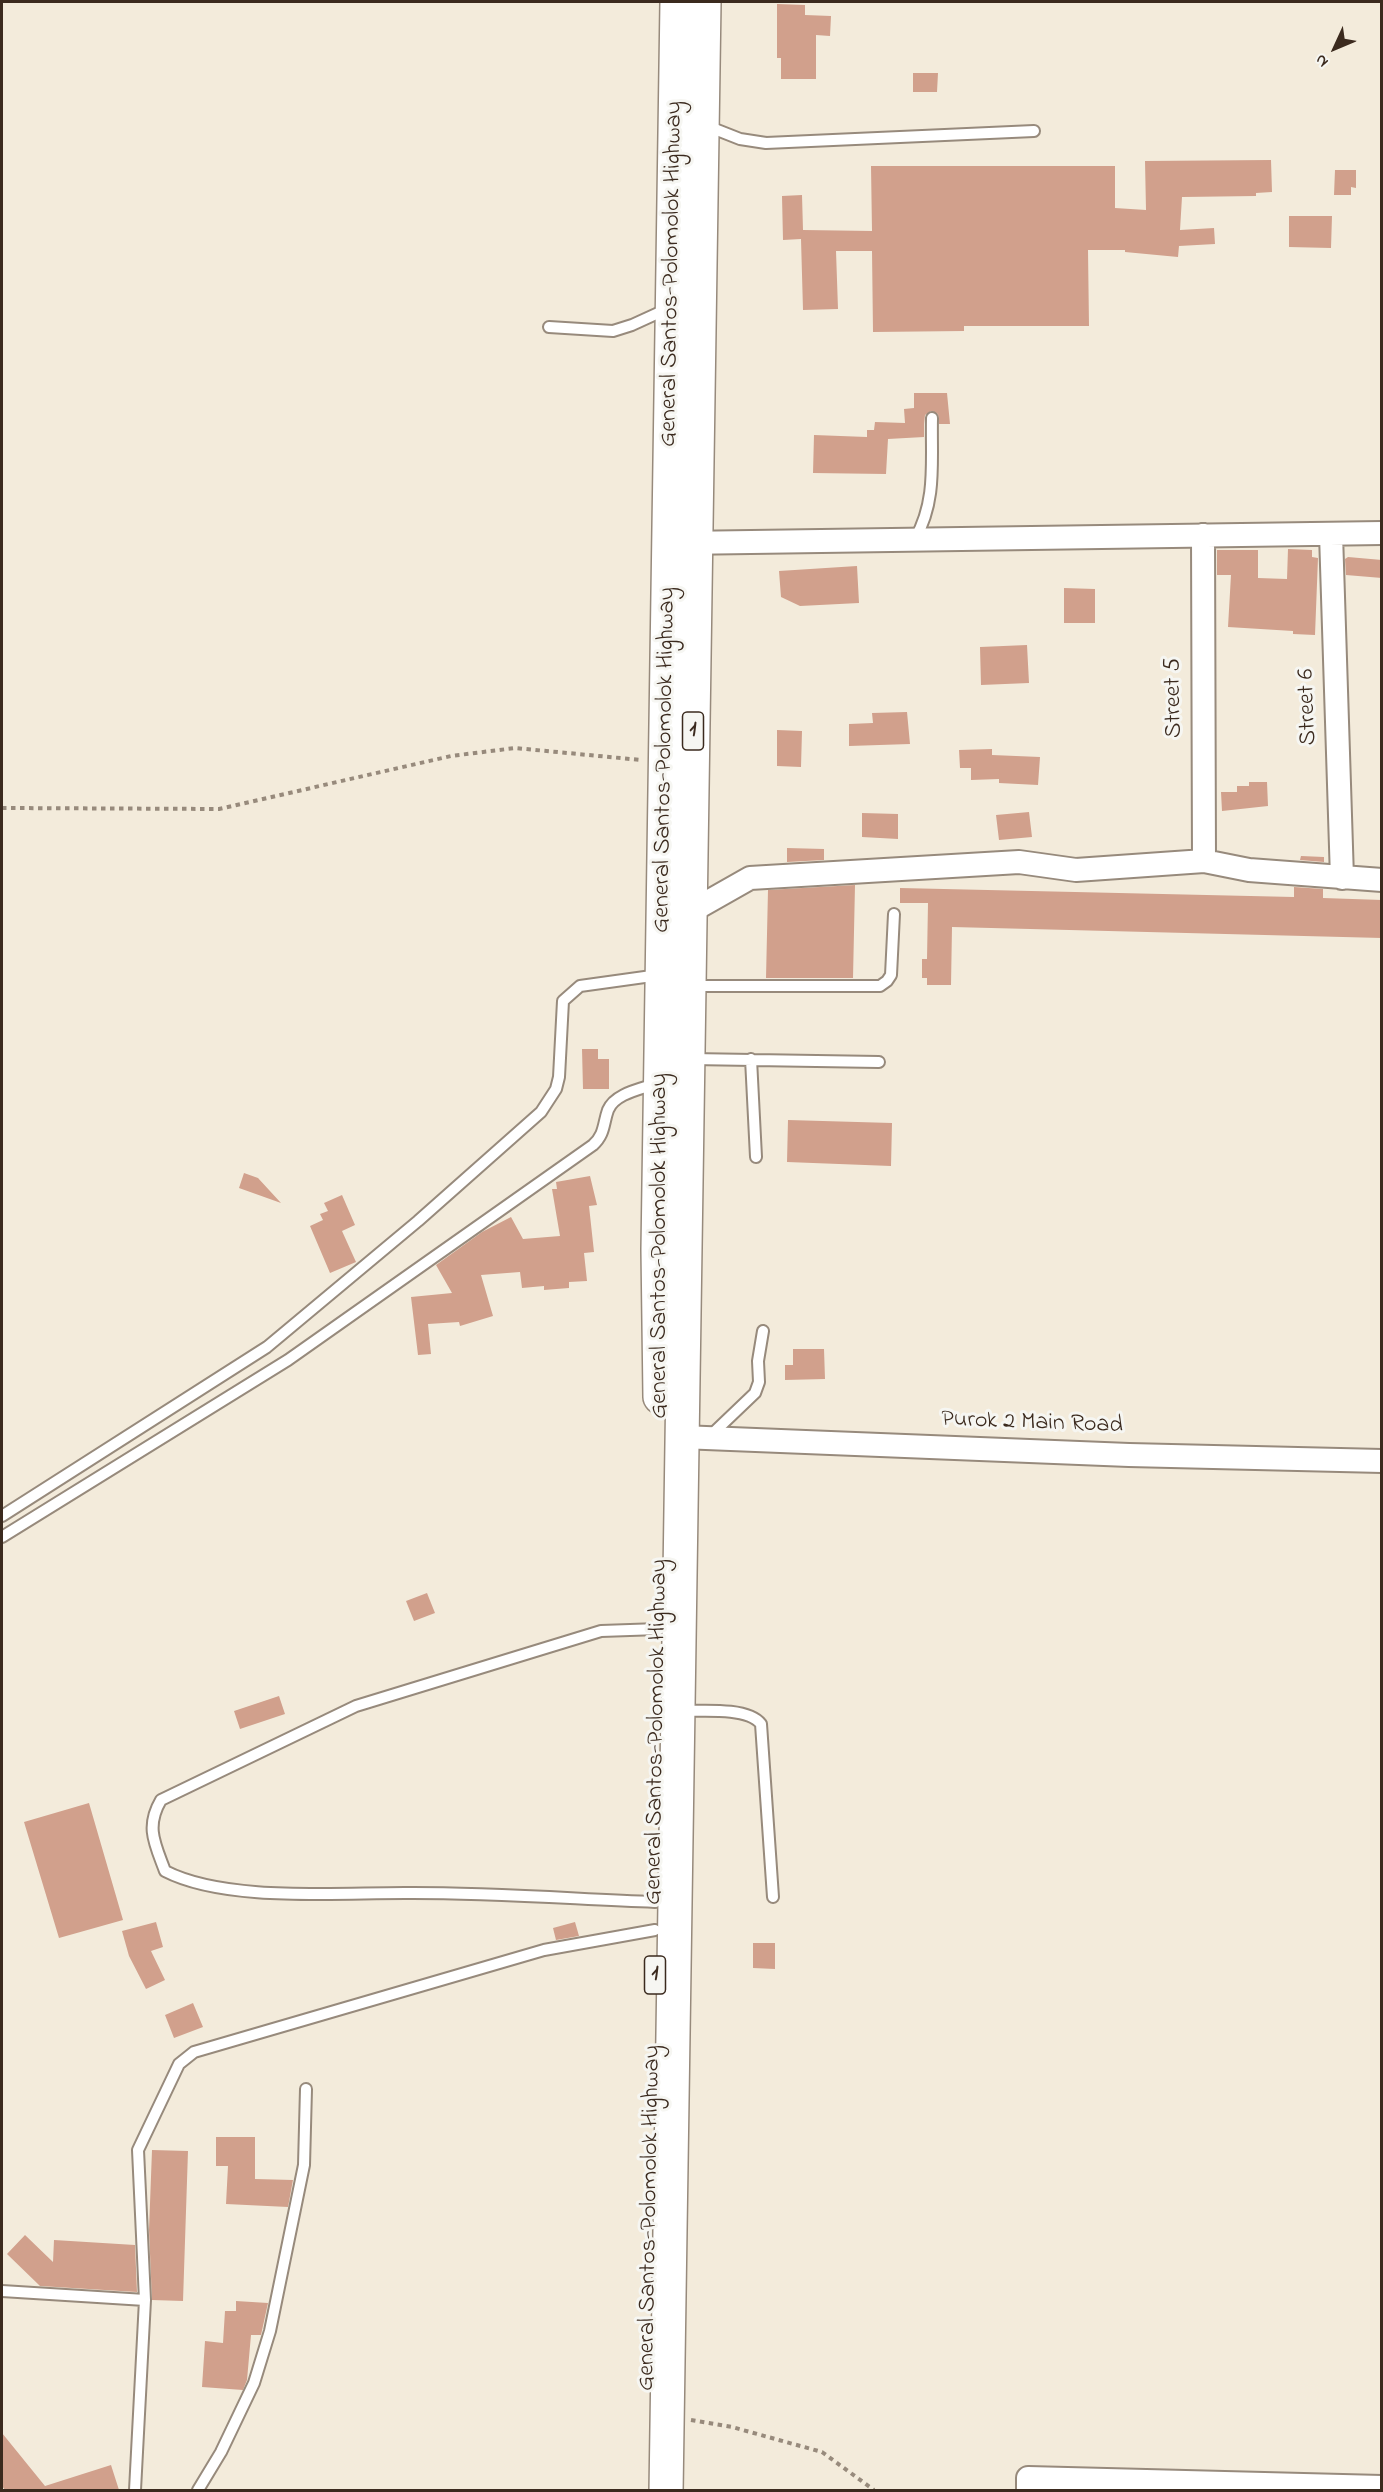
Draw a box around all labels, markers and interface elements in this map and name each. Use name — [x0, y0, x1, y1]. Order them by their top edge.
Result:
north arrow — [1305, 18, 1365, 78]
text: N — [1310, 48, 1334, 73]
street label: General Santos-Polomolok Highway — [656, 101, 690, 447]
street label: General Santos-Polomolok Highway — [649, 587, 683, 933]
street label: Street 5 — [1160, 658, 1190, 738]
street label: Street 6 — [1293, 668, 1325, 746]
road number: 1 — [682, 712, 704, 750]
street label: General Santos-Polomolok Highway — [647, 1073, 675, 1419]
street label: Purok 2 Main Road — [941, 1406, 1123, 1442]
street label: General Santos-Polomolok Highway — [641, 1559, 675, 1905]
road number: 1 — [644, 1956, 666, 1994]
street label: General Santos-Polomolok Highway — [634, 2045, 668, 2391]

